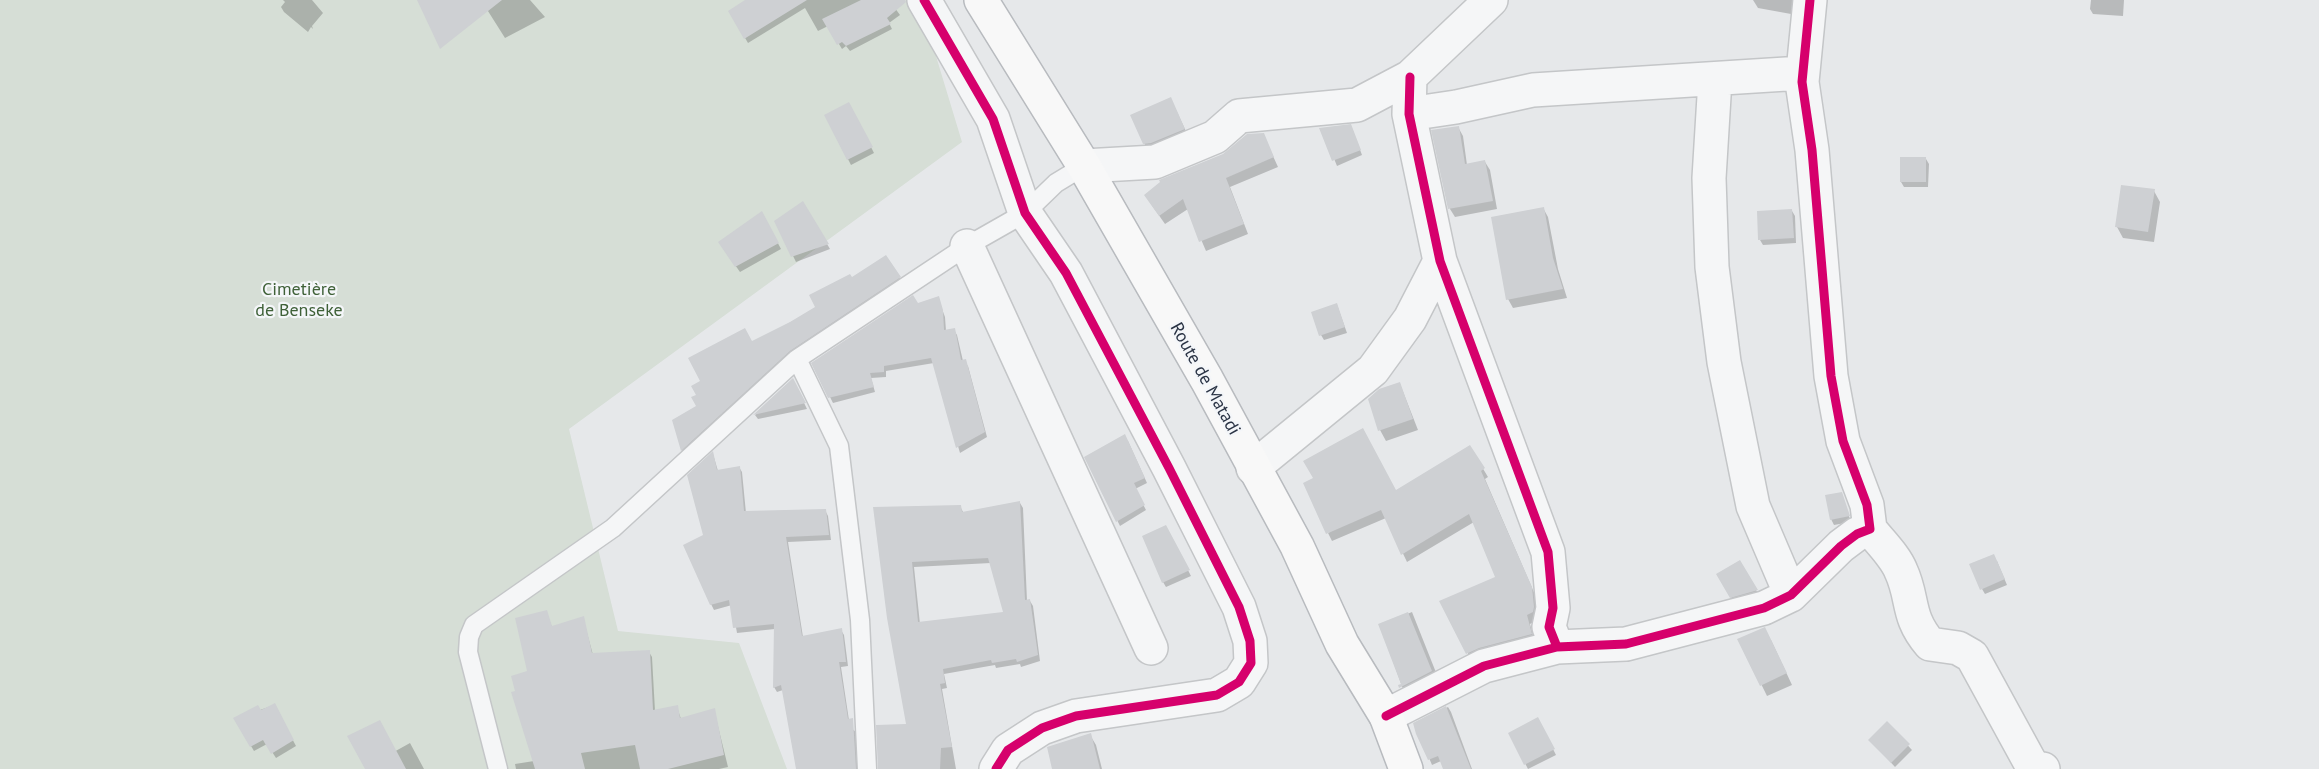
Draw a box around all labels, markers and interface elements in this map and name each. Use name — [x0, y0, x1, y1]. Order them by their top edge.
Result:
park label: Cimetière de Benseke — [255, 279, 343, 322]
street label: Route de Matadi — [1165, 319, 1245, 439]

